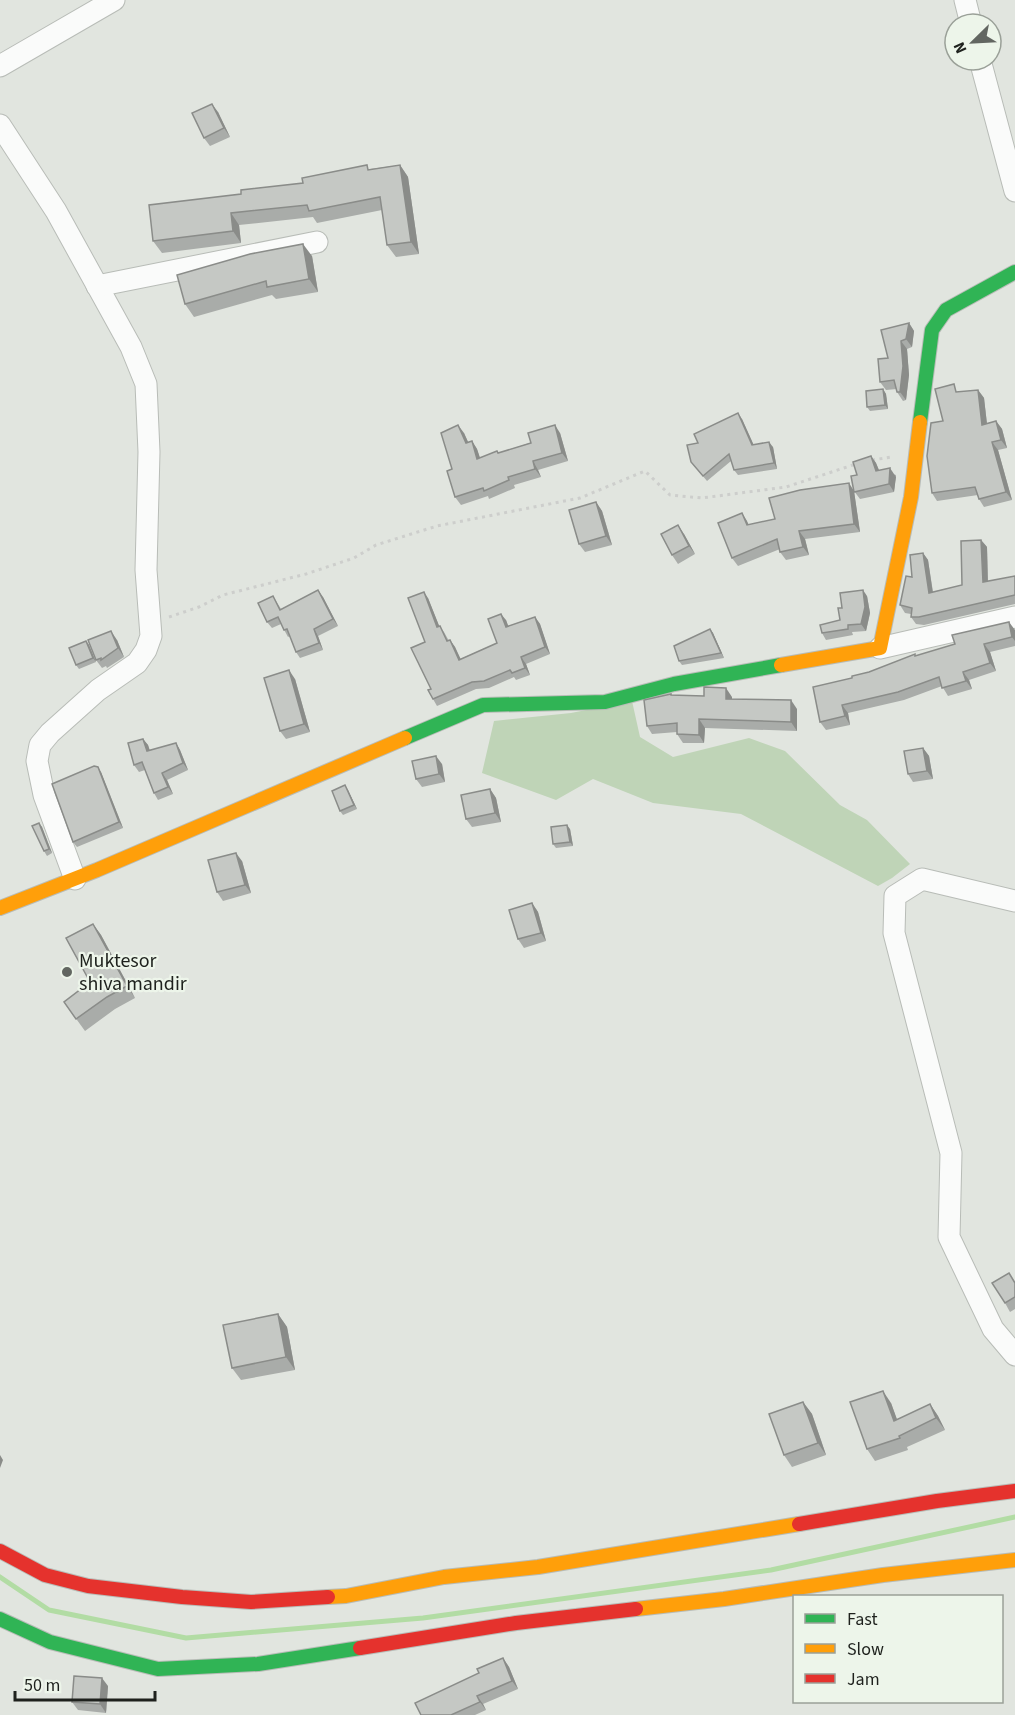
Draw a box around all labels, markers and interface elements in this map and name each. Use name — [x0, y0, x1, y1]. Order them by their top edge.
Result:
north arrow — [943, 12, 1003, 72]
text: N — [948, 38, 972, 57]
place label: Muktesor shiva mandir — [79, 947, 187, 998]
marker: Muktesor shiva mandir — [60, 965, 74, 979]
legend — [793, 1595, 1003, 1703]
text: Fast — [847, 1607, 878, 1632]
text: Slow — [847, 1637, 884, 1662]
scale bar — [15, 1664, 154, 1702]
text: Jam — [847, 1667, 880, 1692]
text: 50 m — [24, 1673, 60, 1698]

